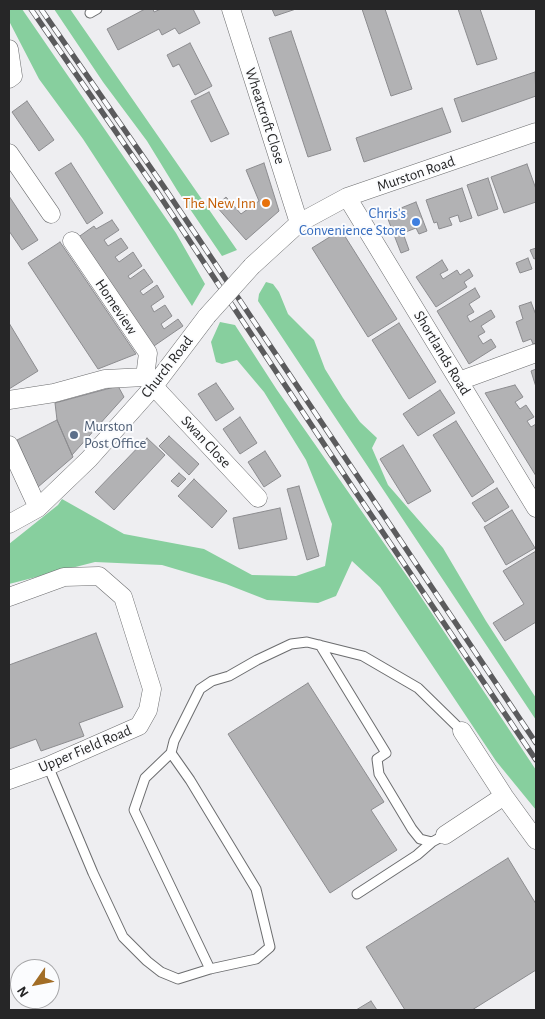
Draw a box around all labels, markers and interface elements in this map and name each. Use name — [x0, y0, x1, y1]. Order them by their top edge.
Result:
street label: Wheatcroft Close — [241, 66, 289, 166]
street label: Murston Road — [375, 152, 457, 196]
place label: The New Inn — [183, 194, 256, 212]
marker: The New Inn — [260, 197, 272, 209]
place label: Chris's Convenience Store — [299, 204, 406, 239]
marker: Chris's Convenience Store — [410, 216, 422, 228]
street label: Homeview — [91, 276, 141, 338]
street label: Shortlands Road — [410, 307, 474, 399]
street label: Church Road — [137, 332, 197, 402]
street label: Swan Close — [177, 412, 235, 472]
place label: Murston Post Office — [84, 417, 146, 452]
marker: Murston Post Office — [68, 429, 80, 441]
street label: Upper Field Road — [36, 721, 134, 777]
north arrow — [10, 959, 60, 1009]
text: N — [15, 984, 32, 1000]

